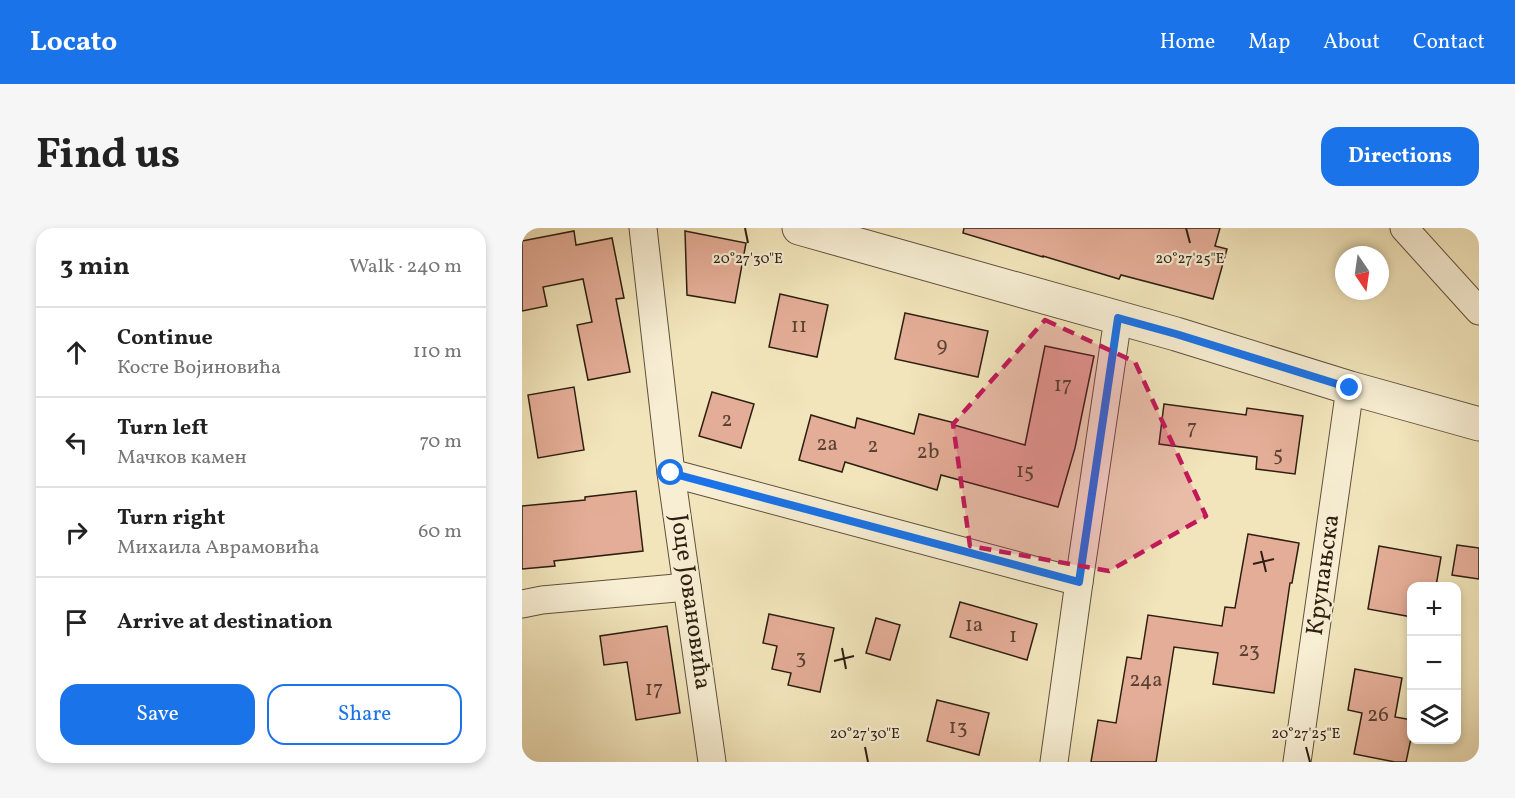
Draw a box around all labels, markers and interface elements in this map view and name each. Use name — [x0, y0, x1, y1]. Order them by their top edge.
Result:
text: Locato — [30, 23, 117, 62]
text: Home — [1160, 28, 1215, 57]
text: Map — [1248, 28, 1290, 57]
text: About — [1323, 28, 1380, 57]
text: Contact — [1413, 28, 1485, 57]
text: Find us — [36, 127, 180, 186]
button: Directions — [1321, 127, 1479, 186]
north arrow — [1335, 246, 1389, 300]
text: 3 min — [60, 249, 130, 285]
text: 20°27'30"E — [713, 249, 783, 270]
text: 20°27'25"E — [1155, 249, 1225, 270]
text: Walk · 240 m — [349, 253, 462, 281]
house number: 11 — [791, 312, 807, 341]
text: Continue — [117, 323, 213, 354]
house number: 9 — [937, 331, 948, 360]
icon: ahead — [60, 336, 93, 369]
text: 110 m — [413, 338, 462, 366]
text: Косте Војиновића — [117, 354, 281, 382]
house number: 17 — [1054, 371, 1072, 400]
route end — [1336, 374, 1362, 400]
house number: 2 — [721, 406, 733, 435]
text: Turn left — [117, 413, 208, 444]
house number: 7 — [1187, 414, 1197, 443]
icon: left — [60, 426, 93, 459]
text: 70 m — [419, 428, 462, 456]
house number: 2a — [816, 430, 838, 459]
house number: 2 — [867, 432, 879, 461]
house number: 2b — [917, 438, 939, 467]
house number: 5 — [1273, 440, 1283, 469]
text: Мачков камен — [117, 444, 247, 472]
house number: 15 — [1016, 457, 1034, 486]
route start — [657, 459, 683, 485]
text: Turn right — [117, 503, 225, 534]
street label: Јоце Јовановића — [661, 512, 719, 692]
street label: Крупањска — [1299, 512, 1349, 638]
icon: right — [60, 516, 93, 549]
text: 60 m — [418, 518, 462, 546]
text: Михаила Аврамовића — [117, 534, 319, 562]
map controls — [1407, 582, 1461, 744]
button: + — [1407, 582, 1461, 636]
icon: arrive — [60, 606, 93, 639]
text: Arrive at destination — [117, 607, 333, 638]
house number: 1a — [965, 611, 983, 640]
house number: 1 — [1009, 622, 1017, 651]
house number: 23 — [1238, 636, 1260, 665]
button: − — [1407, 636, 1461, 690]
house number: 3 — [796, 643, 806, 672]
house number: 24a — [1129, 666, 1163, 695]
house number: 17 — [645, 675, 663, 704]
button: Save — [60, 684, 255, 745]
button: Share — [267, 684, 462, 745]
button: layers — [1407, 690, 1461, 744]
house number: 26 — [1367, 701, 1389, 730]
house number: 13 — [949, 713, 967, 742]
text: 20°27'30"E — [830, 724, 900, 745]
text: 20°27'25"E — [1271, 724, 1341, 745]

